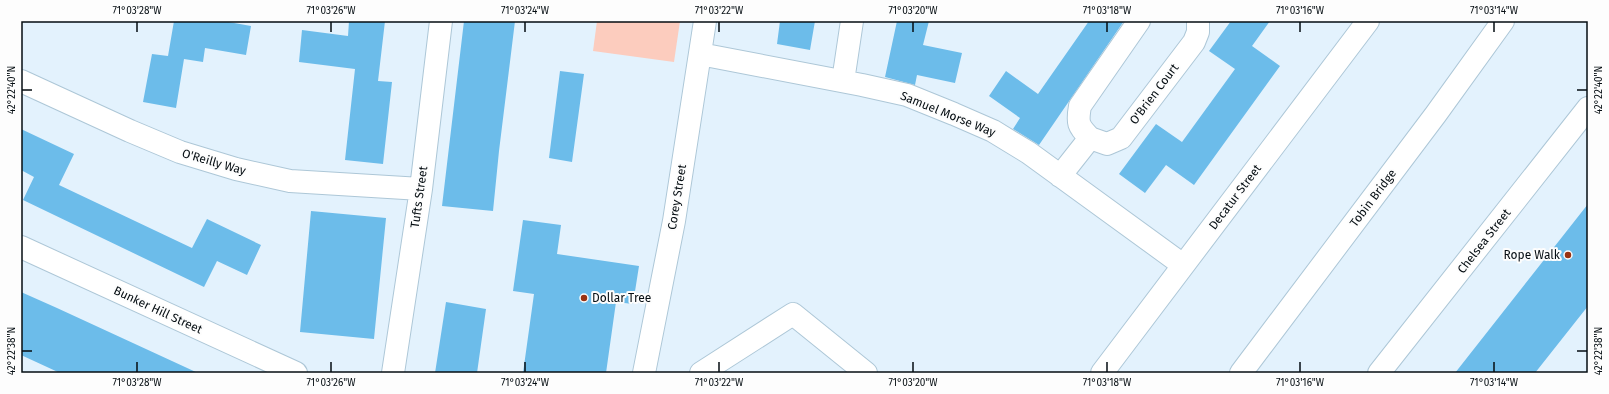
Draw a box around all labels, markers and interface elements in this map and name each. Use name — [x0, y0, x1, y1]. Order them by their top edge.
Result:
text: 71°03'28"W — [112, 5, 162, 17]
text: 71°03'26"W — [307, 5, 356, 17]
text: 71°03'24"W — [501, 5, 550, 17]
text: 71°03'22"W — [695, 5, 744, 17]
text: 71°03'20"W — [888, 5, 938, 17]
text: 71°03'18"W — [1083, 5, 1132, 17]
text: 71°03'16"W — [1276, 5, 1325, 17]
text: 71°03'14"W — [1470, 5, 1519, 17]
street label: O'Brien Court — [1127, 60, 1182, 127]
text: 42°22'40"N — [6, 66, 18, 114]
text: 42°22'40"N — [1593, 66, 1605, 114]
street label: Samuel Morse Way — [898, 88, 998, 140]
street label: O'Reilly Way — [180, 146, 248, 178]
street label: Decatur Street — [1206, 161, 1264, 232]
street label: Corey Street — [665, 163, 689, 231]
street label: Tufts Street — [408, 164, 430, 229]
street label: Tobin Bridge — [1347, 166, 1399, 230]
street label: Chelsea Street — [1454, 205, 1514, 276]
place label: Rope Walk — [1503, 248, 1561, 262]
marker: Rope Walk — [1563, 250, 1573, 260]
street label: Bunker Hill Street — [112, 283, 205, 337]
place label: Dollar Tree — [592, 291, 651, 305]
marker: Dollar Tree — [579, 293, 589, 303]
text: 42°22'38"N — [6, 327, 18, 375]
text: 42°22'38"N — [1593, 327, 1605, 375]
text: 71°03'28"W — [112, 377, 162, 389]
text: 71°03'26"W — [307, 377, 356, 389]
text: 71°03'24"W — [501, 377, 550, 389]
text: 71°03'22"W — [695, 377, 744, 389]
text: 71°03'20"W — [888, 377, 938, 389]
text: 71°03'18"W — [1083, 377, 1132, 389]
text: 71°03'16"W — [1276, 377, 1325, 389]
text: 71°03'14"W — [1470, 377, 1519, 389]

